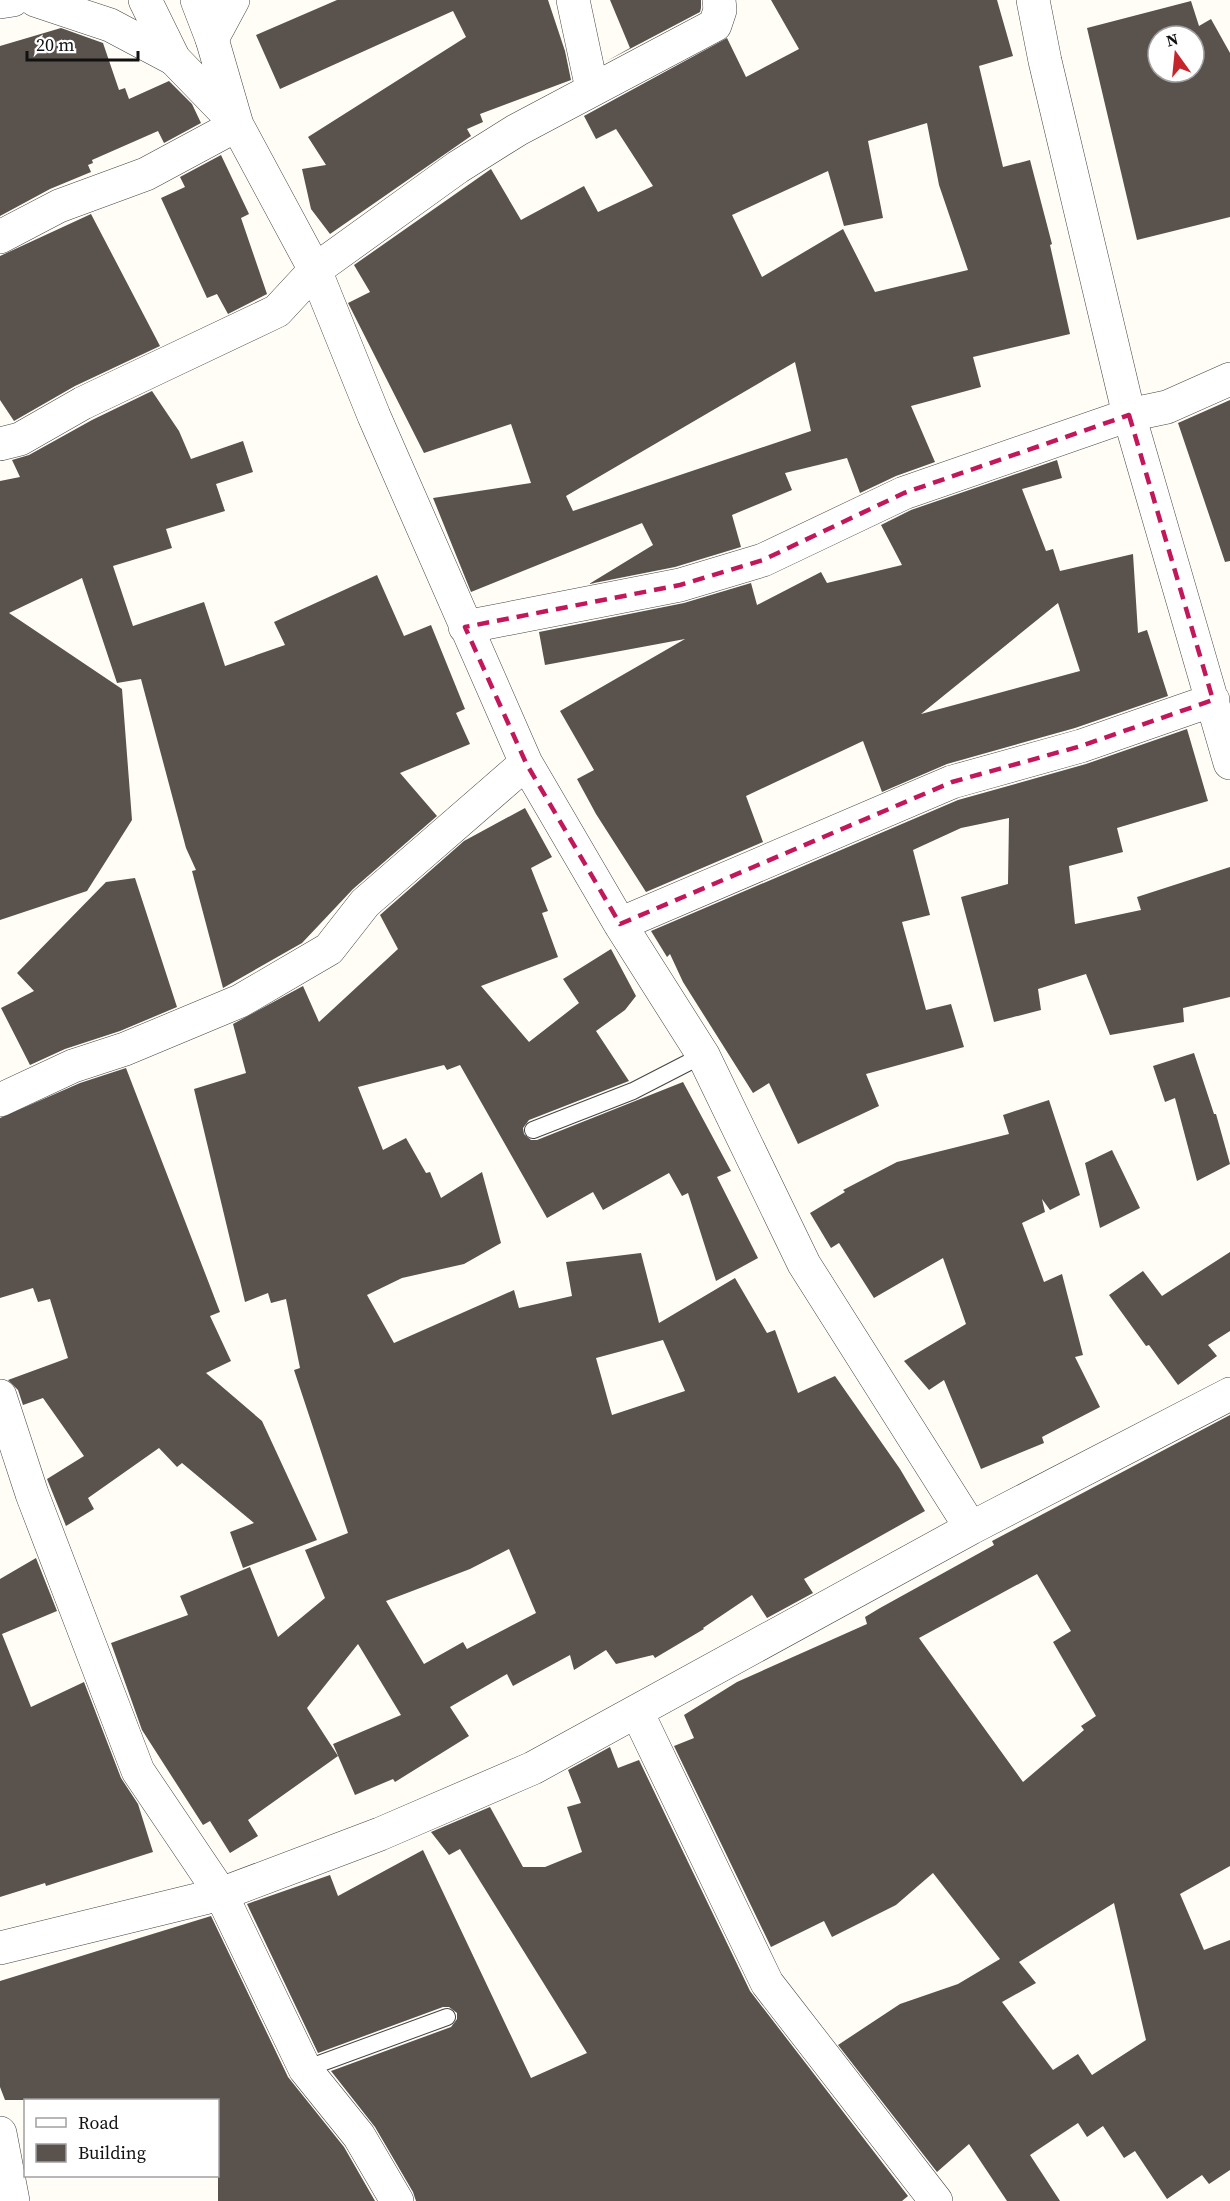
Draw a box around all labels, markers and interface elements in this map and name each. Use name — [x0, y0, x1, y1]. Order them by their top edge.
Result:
scale bar — [27, 24, 138, 62]
north arrow — [1146, 24, 1206, 84]
text: N — [1164, 27, 1181, 52]
text: 20 m — [36, 32, 74, 57]
legend — [24, 2099, 219, 2177]
text: Road — [78, 2110, 119, 2135]
text: Building — [78, 2140, 146, 2165]

